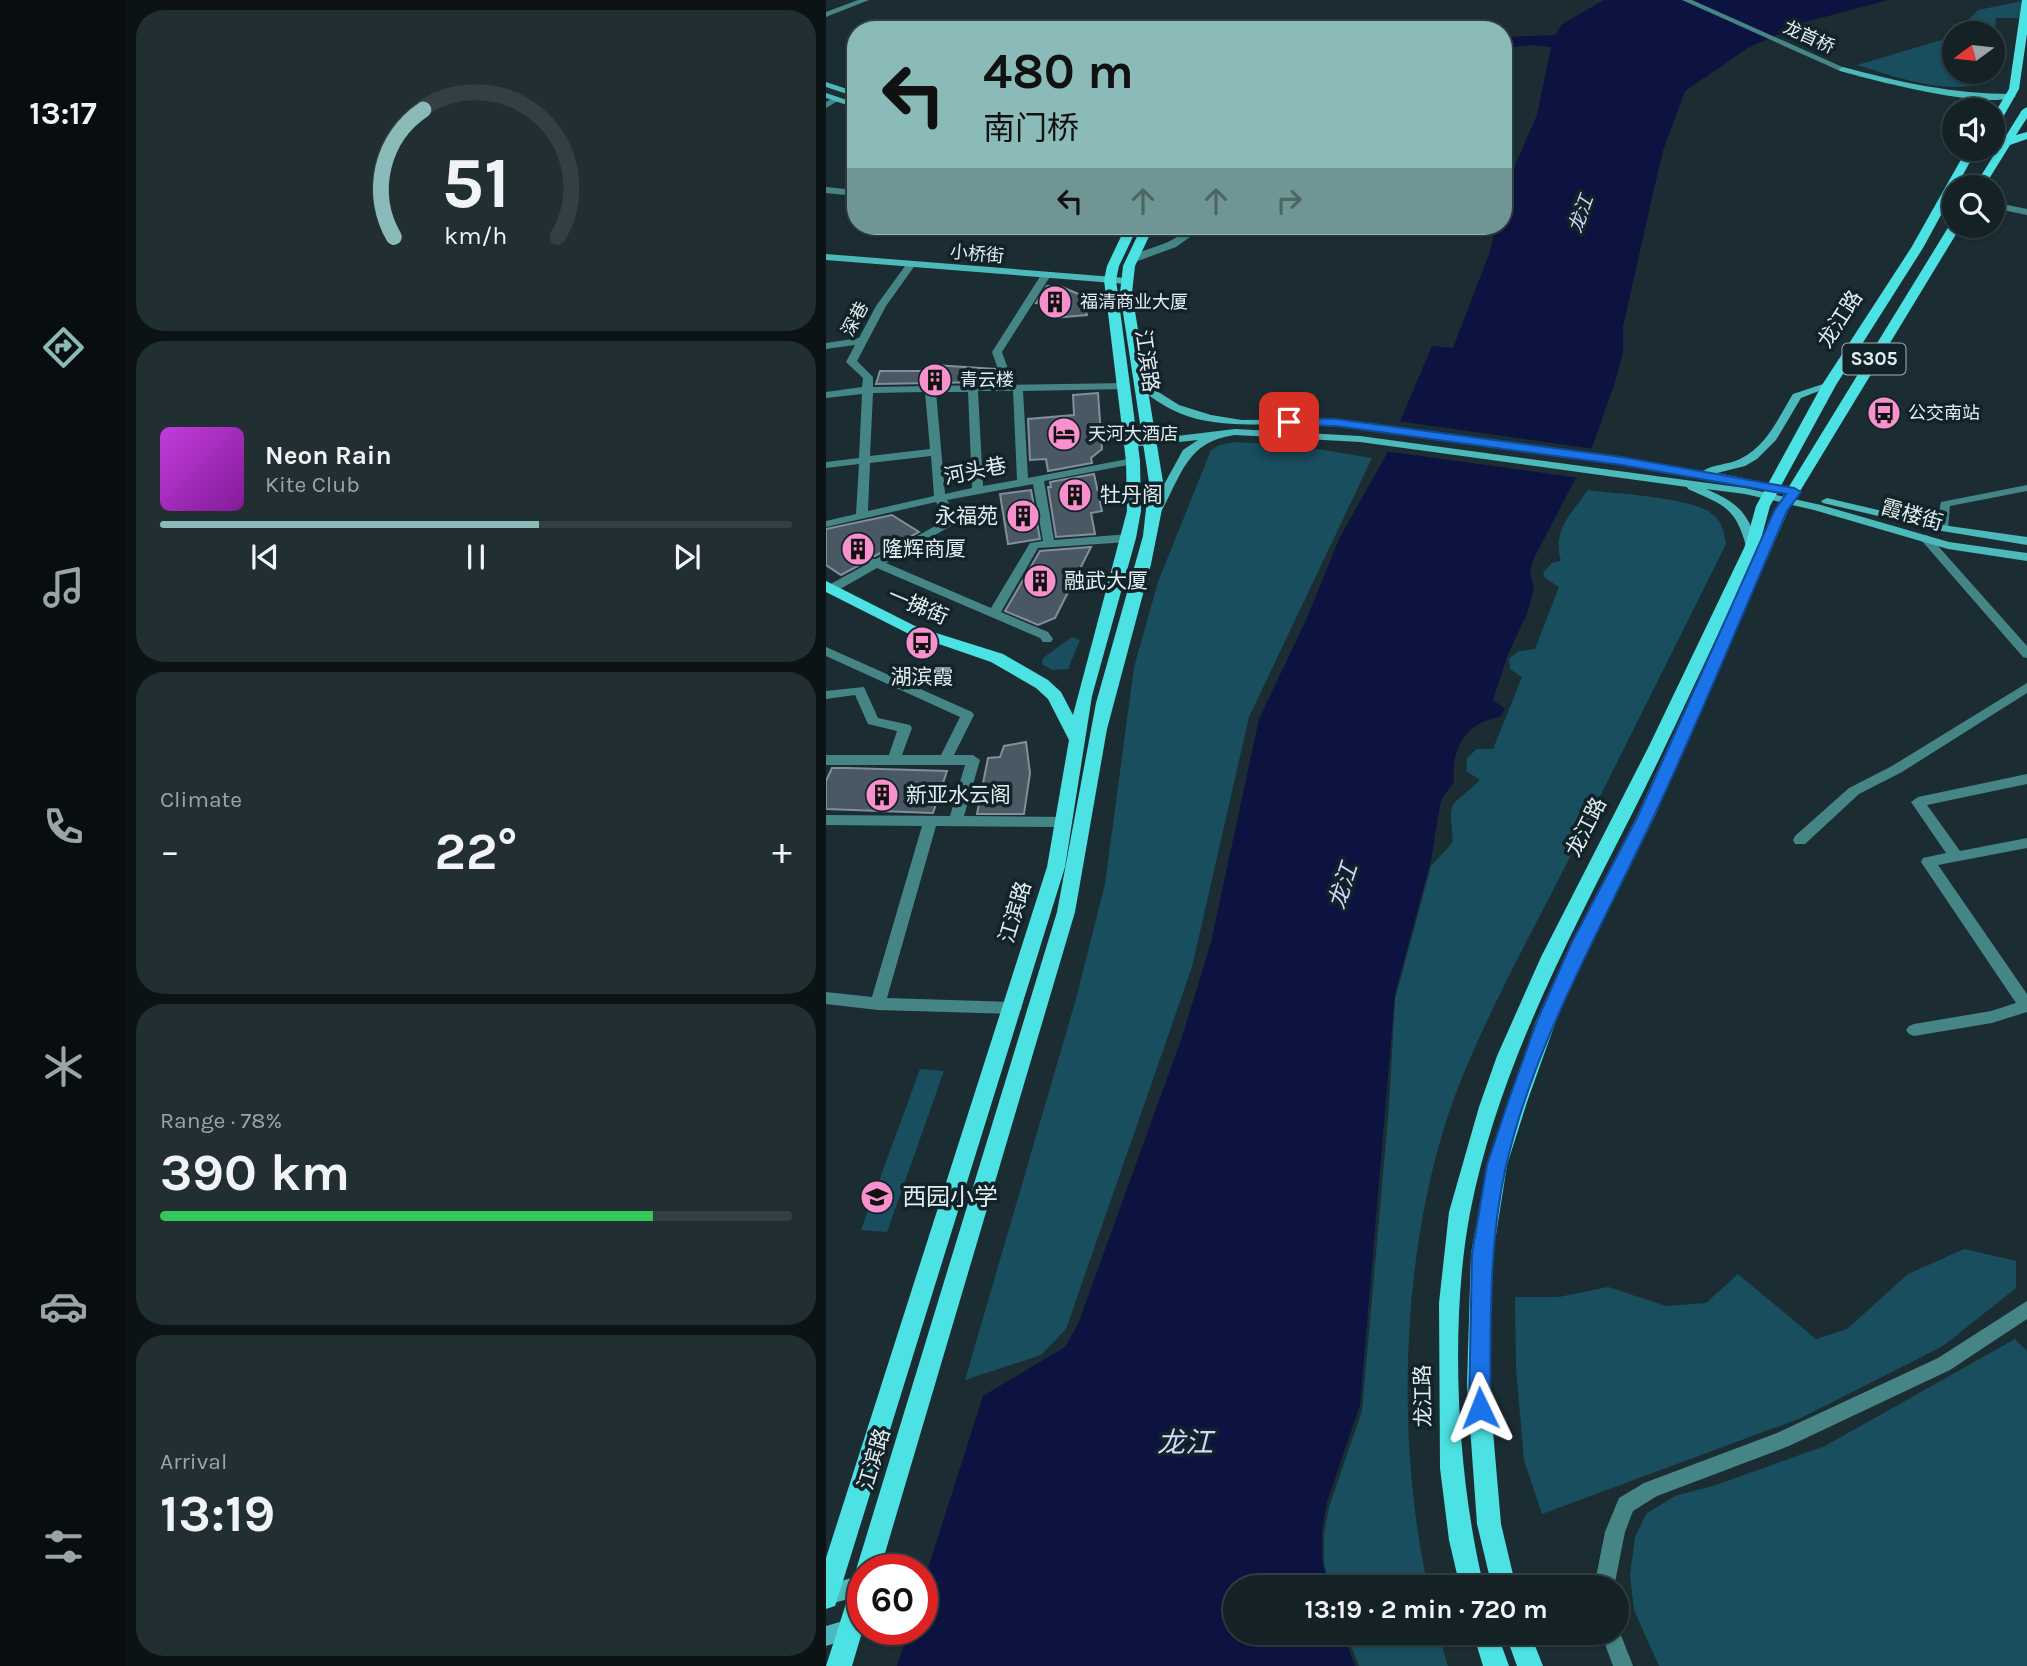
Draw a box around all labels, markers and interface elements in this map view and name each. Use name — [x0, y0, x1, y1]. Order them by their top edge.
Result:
street label: 龙首桥 — [1780, 16, 1838, 58]
north arrow — [1942, 21, 2006, 84]
map controls — [1942, 21, 2005, 238]
text: 480 m — [983, 43, 1134, 100]
icon: left — [868, 49, 959, 140]
text: 13:17 — [29, 95, 97, 132]
button: sound — [1942, 98, 2005, 161]
text: 南门桥 — [983, 110, 1079, 147]
text: 51 — [442, 140, 510, 225]
button: search — [1942, 175, 2005, 238]
icon: left — [1051, 182, 1089, 220]
icon: ahead — [1124, 182, 1162, 220]
icon: ahead — [1197, 182, 1235, 220]
icon: right — [1270, 182, 1308, 220]
water label: 龙江 — [1564, 191, 1599, 236]
text: km/h — [444, 220, 508, 249]
street label: 小桥街 — [949, 241, 1005, 267]
building icon: 福清商业大厦 — [1036, 283, 1074, 321]
street label: 龙江路 — [1813, 286, 1867, 352]
place label: 福清商业大厦 — [1080, 291, 1188, 313]
street label: 深巷 — [837, 298, 873, 340]
icon: directions — [39, 323, 88, 372]
street label: 江滨路 — [1131, 328, 1163, 394]
road number: S305 — [1842, 344, 1906, 374]
building icon: 青云楼 — [916, 361, 954, 399]
place label: 青云楼 — [960, 369, 1014, 391]
pin — [1259, 392, 1319, 452]
bus stop icon: 公交南站 — [1865, 394, 1903, 432]
place label: 公交南站 — [1908, 402, 1980, 424]
icon: arrive — [1270, 403, 1308, 441]
hotel icon: 天河大酒店 — [1045, 415, 1083, 453]
place label: 天河大酒店 — [1088, 423, 1178, 445]
text: Neon Rain — [265, 440, 392, 471]
street label: 河头巷 — [942, 453, 1008, 489]
text: Kite Club — [265, 471, 360, 498]
building icon: 牡丹阁 — [1056, 476, 1094, 514]
place label: 牡丹阁 — [1100, 483, 1163, 507]
street label: 霞楼街 — [1878, 495, 1946, 535]
building icon: 永福苑 — [1004, 497, 1042, 535]
place label: 永福苑 — [935, 504, 998, 528]
building icon: 隆辉商厦 — [839, 530, 877, 568]
place label: 隆辉商厦 — [882, 537, 966, 561]
icon: previous — [246, 538, 284, 576]
icon: pause — [457, 538, 495, 576]
icon: next — [668, 538, 706, 576]
building icon: 融武大厦 — [1021, 562, 1059, 600]
icon: music — [39, 563, 88, 612]
place label: 融武大厦 — [1064, 569, 1148, 593]
street label: 一拂街 — [884, 583, 952, 629]
bus stop icon: 湖滨霞 — [903, 624, 941, 662]
place label: 湖滨霞 — [891, 665, 954, 689]
building icon: 新亚水云阁 — [863, 776, 901, 814]
place label: 新亚水云阁 — [906, 783, 1011, 807]
text: Climate — [160, 786, 242, 813]
street label: 龙江路 — [1561, 793, 1611, 861]
icon: phone — [39, 802, 88, 851]
text: 22° — [434, 821, 518, 882]
text: − — [160, 829, 180, 874]
text: + — [772, 829, 792, 874]
water label: 龙江 — [1323, 857, 1364, 912]
street label: 江滨路 — [994, 878, 1036, 946]
icon: climate — [39, 1042, 88, 1091]
text: Range · 78% — [160, 1107, 282, 1134]
text: 390 km — [160, 1142, 350, 1203]
school or university icon: 西园小学 — [858, 1178, 896, 1216]
place label: 西园小学 — [902, 1183, 998, 1211]
icon: car — [39, 1282, 88, 1331]
street label: 龙江路 — [1410, 1364, 1436, 1428]
position arrow — [1443, 1371, 1517, 1445]
street label: 江滨路 — [853, 1425, 895, 1493]
water label: 龙江 — [1157, 1426, 1216, 1459]
text: Arrival — [160, 1448, 227, 1475]
text: 13:19 — [160, 1483, 275, 1544]
icon: filters — [39, 1522, 88, 1571]
speed limit sign: 60 — [847, 1554, 938, 1645]
text: 13:19 · 2 min · 720 m — [1304, 1594, 1548, 1625]

